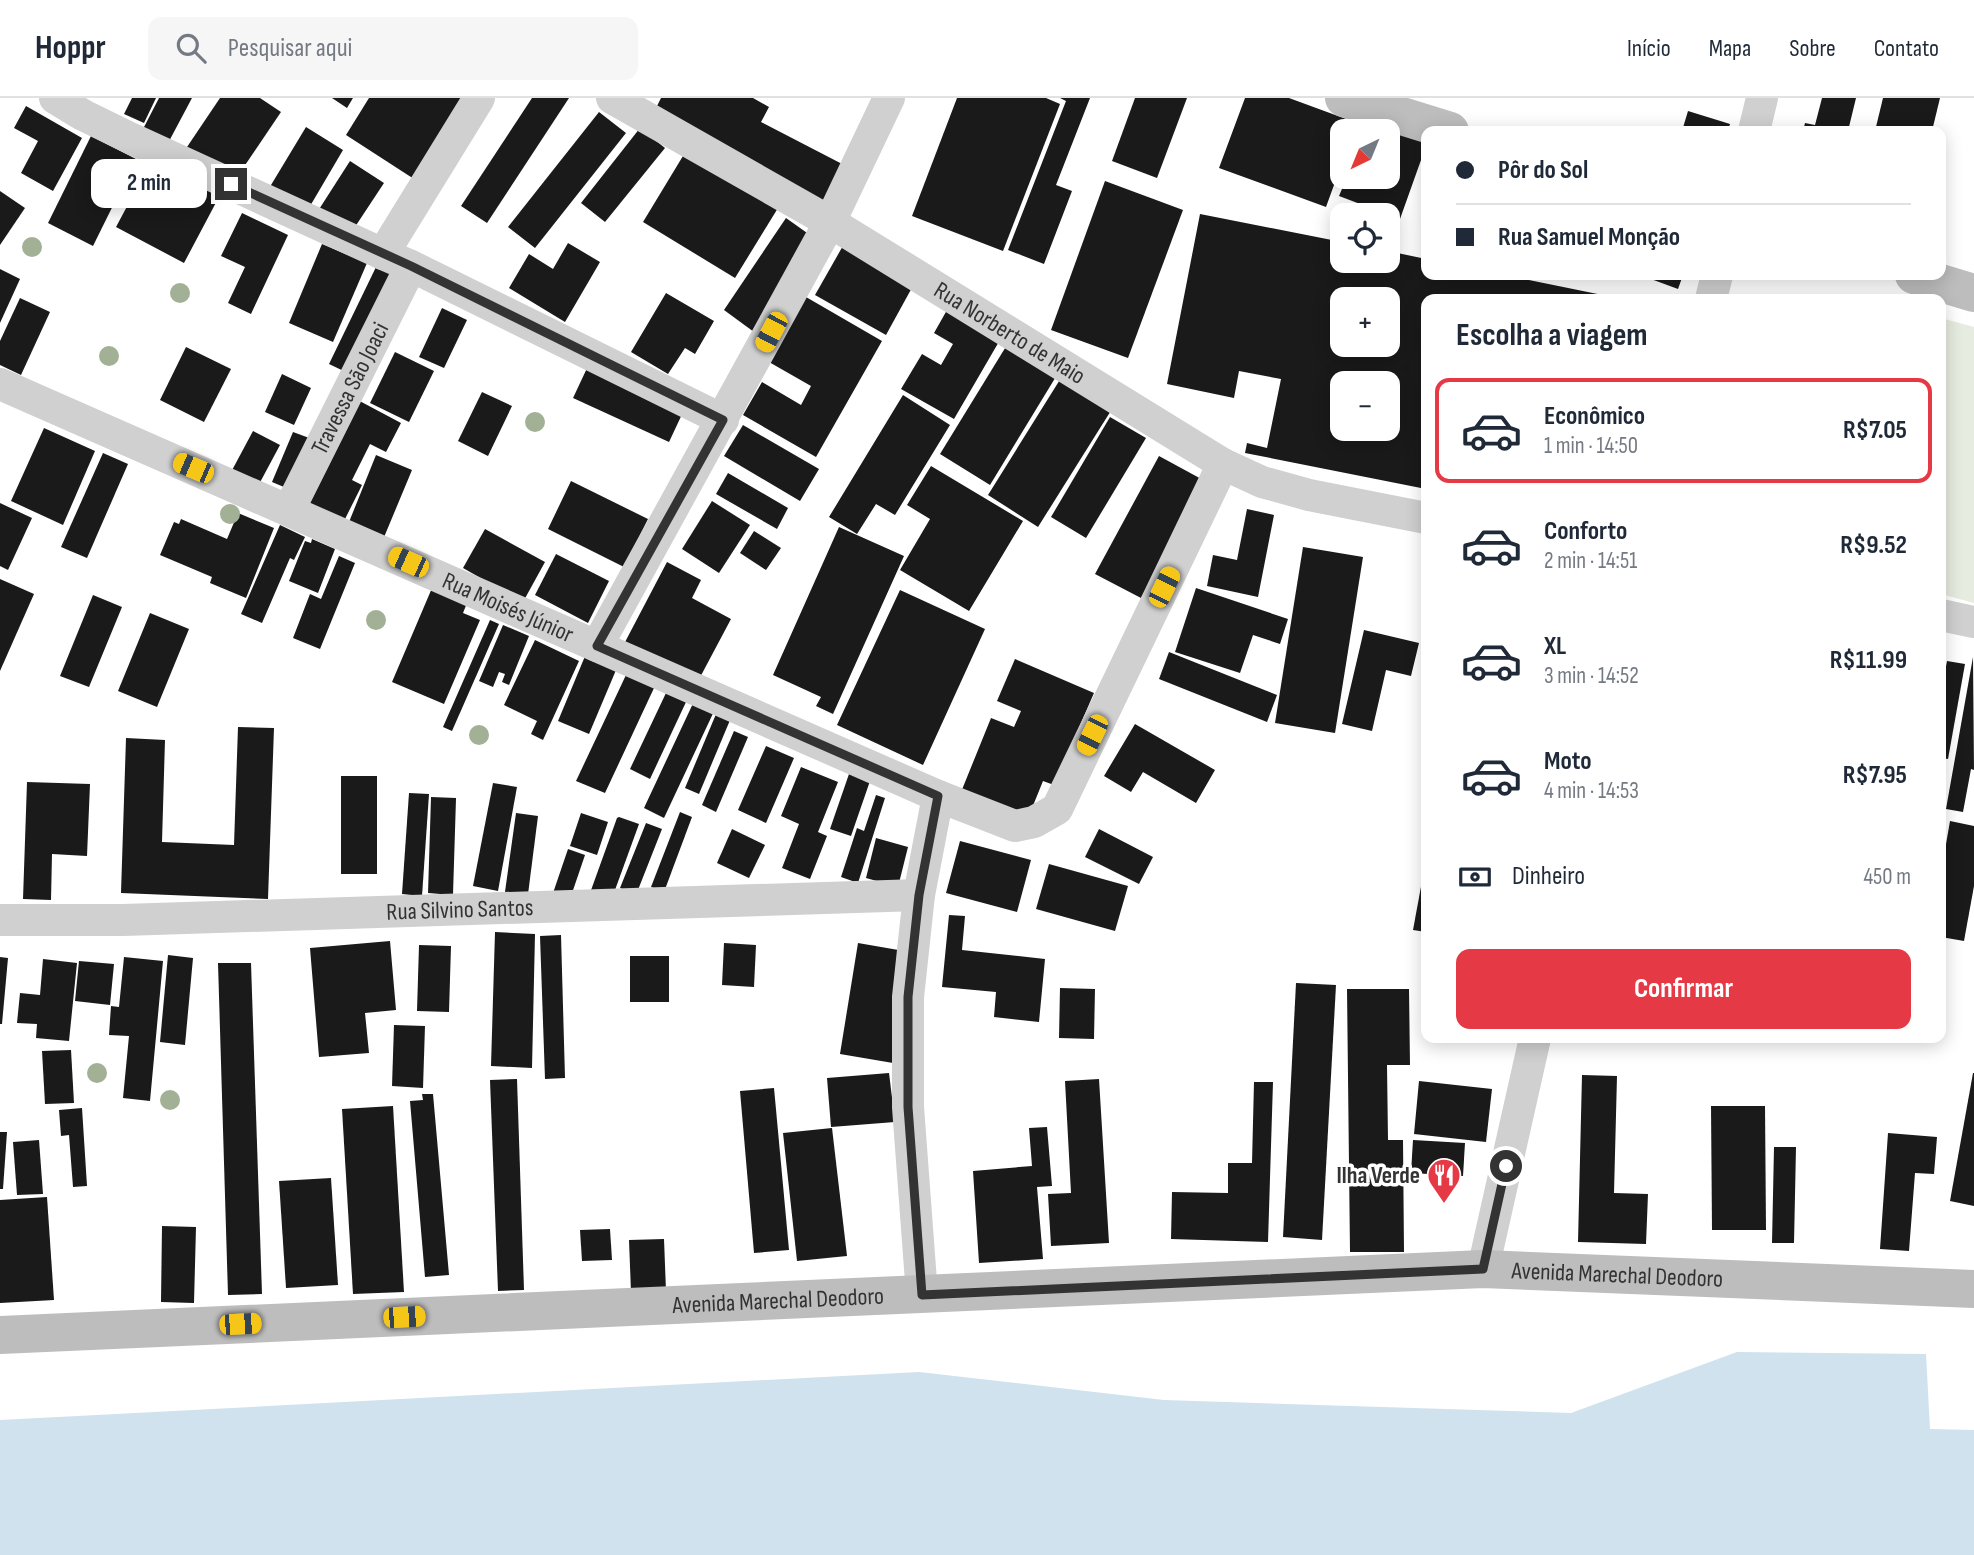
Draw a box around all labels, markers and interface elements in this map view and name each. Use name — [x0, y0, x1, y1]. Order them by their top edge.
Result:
search box — [148, 17, 638, 80]
text: Hoppr — [35, 28, 106, 68]
icon: search — [172, 29, 210, 67]
text: Pesquisar aqui — [228, 33, 352, 64]
text: Início — [1627, 34, 1671, 63]
text: Mapa — [1709, 34, 1751, 63]
text: Sobre — [1789, 34, 1836, 63]
text: Contato — [1874, 34, 1939, 63]
north arrow — [1330, 119, 1400, 189]
map controls — [1330, 119, 1400, 441]
text: Pôr do Sol — [1498, 155, 1588, 186]
callout: 2 min — [91, 160, 206, 208]
route end — [215, 168, 247, 200]
text: 2 min — [127, 169, 171, 197]
button: locate — [1330, 203, 1400, 273]
text: Rua Samuel Monção — [1498, 222, 1680, 253]
street label: Rua Norberto de Maio — [929, 276, 1091, 391]
button: + — [1330, 287, 1400, 357]
car — [752, 309, 791, 355]
text: Escolha a viagem — [1456, 316, 1648, 355]
street label: Travessa São Joaci — [305, 318, 395, 459]
button: − — [1330, 371, 1400, 441]
icon: car — [1460, 399, 1523, 462]
text: Econômico — [1544, 401, 1645, 432]
text: R$7.05 — [1843, 415, 1907, 446]
text: 1 min · 14:50 — [1544, 432, 1638, 460]
car — [170, 450, 217, 486]
icon: car — [1460, 514, 1523, 577]
text: Conforto — [1544, 516, 1627, 547]
text: R$9.52 — [1840, 530, 1907, 561]
car — [385, 544, 432, 580]
text: 2 min · 14:51 — [1544, 547, 1637, 575]
car — [1146, 564, 1183, 610]
street label: Rua Moisés Júnior — [438, 566, 578, 649]
icon: car — [1460, 629, 1523, 692]
text: XL — [1544, 631, 1566, 662]
text: R$11.99 — [1830, 645, 1907, 676]
text: 3 min · 14:52 — [1544, 662, 1639, 690]
car — [1074, 712, 1111, 758]
icon: car — [1460, 744, 1523, 807]
text: Moto — [1544, 746, 1592, 777]
text: R$7.95 — [1843, 760, 1907, 791]
text: 4 min · 14:53 — [1544, 777, 1639, 805]
icon: cash — [1456, 858, 1494, 896]
text: Dinheiro — [1512, 861, 1585, 892]
text: 450 m — [1863, 863, 1911, 891]
street label: Rua Silvino Santos — [386, 893, 534, 927]
button: Confirmar — [1456, 949, 1911, 1029]
route start — [1490, 1150, 1522, 1182]
restaurant icon: Ilha Verde — [1425, 1156, 1463, 1205]
place label: Ilha Verde — [1337, 1161, 1420, 1190]
street label: Avenida Marechal Deodoro — [1510, 1256, 1724, 1294]
street label: Avenida Marechal Deodoro — [671, 1282, 885, 1320]
car — [383, 1305, 426, 1329]
car — [219, 1312, 262, 1336]

